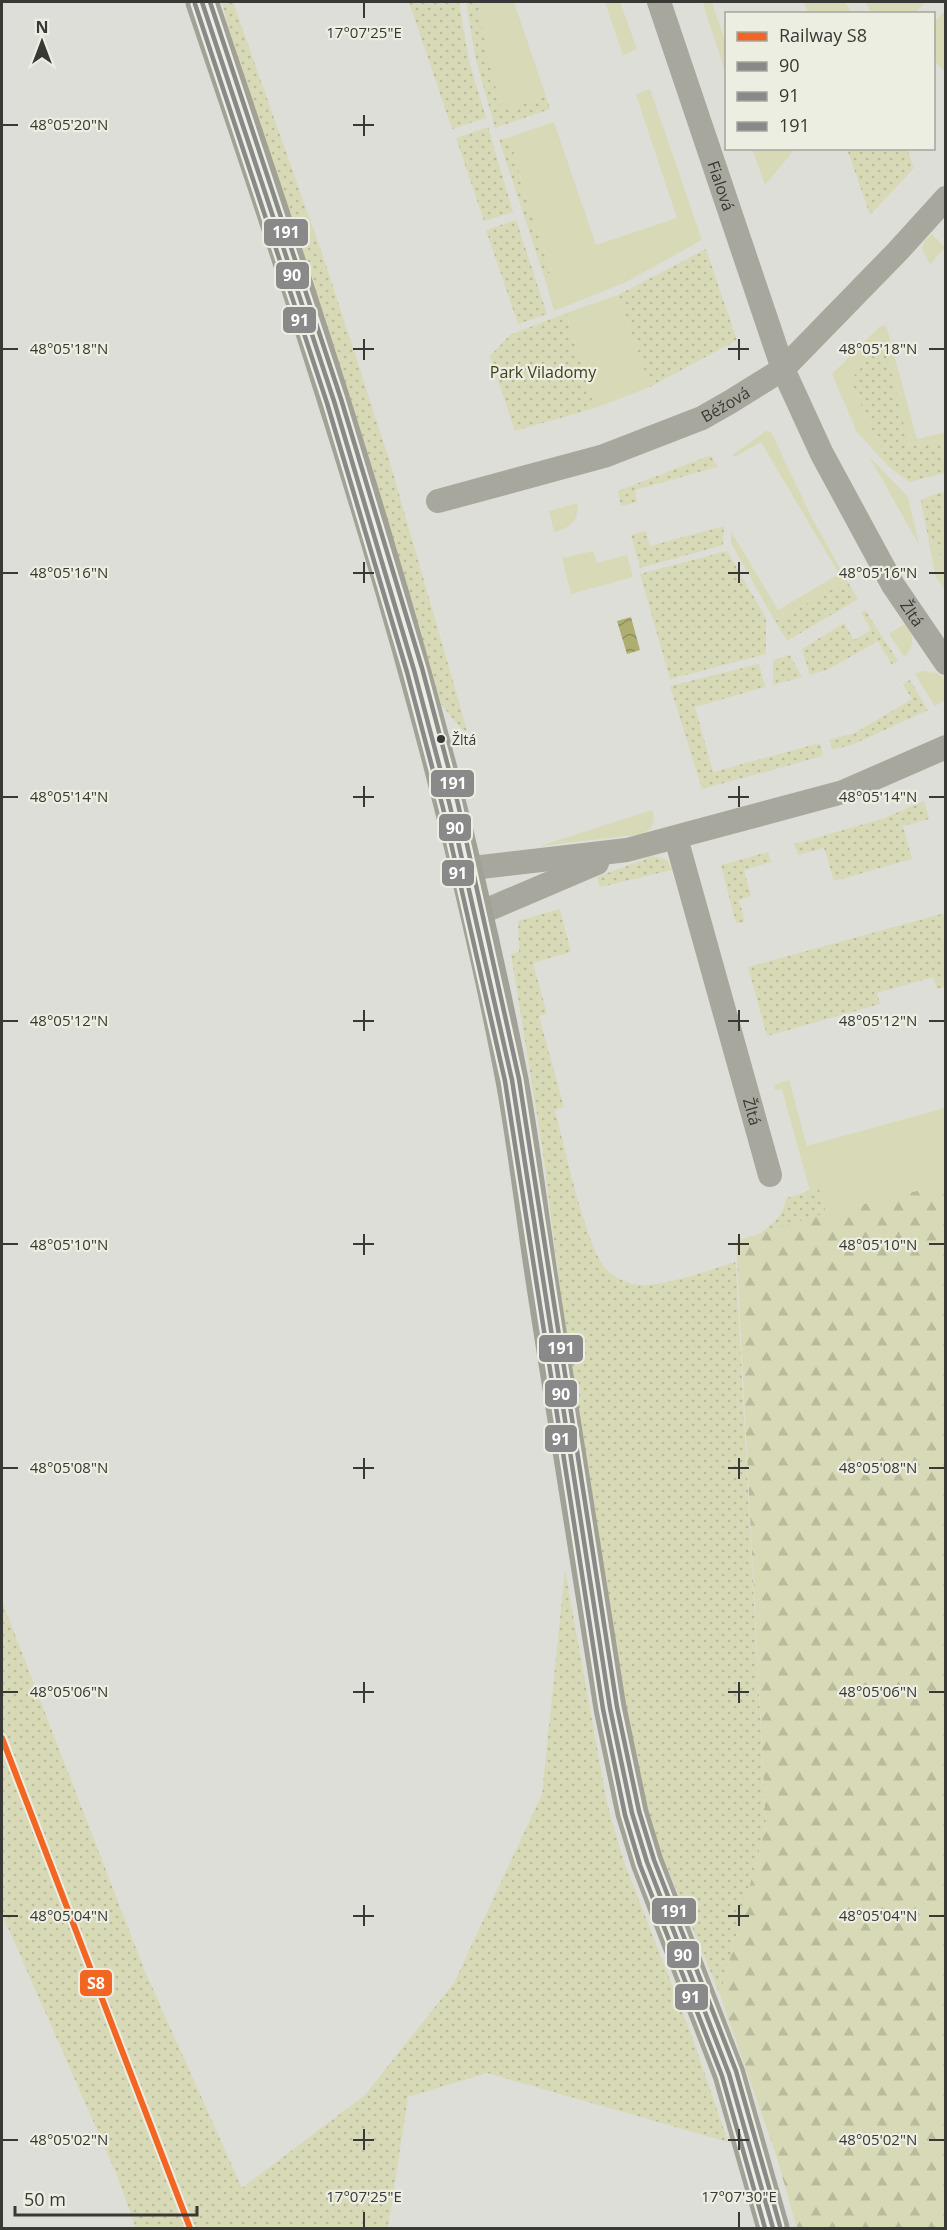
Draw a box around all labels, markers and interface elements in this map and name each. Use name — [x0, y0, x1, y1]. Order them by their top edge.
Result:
north arrow — [12, 12, 72, 72]
legend — [725, 12, 935, 150]
text: N — [35, 16, 49, 38]
text: 17°07'25"E — [326, 22, 402, 42]
text: Railway S8 — [779, 23, 867, 47]
text: 90 — [779, 53, 800, 77]
text: 91 — [779, 83, 800, 107]
text: 191 — [779, 113, 810, 137]
text: 48°05'20"N — [30, 114, 108, 134]
street label: Fialová — [702, 158, 740, 214]
line badge: 191 — [263, 218, 309, 247]
text: 191 — [272, 221, 300, 243]
line badge: 90 — [275, 261, 310, 290]
text: 90 — [283, 264, 301, 286]
line badge: 91 — [282, 306, 317, 334]
text: 91 — [291, 309, 309, 331]
text: 48°05'18"N — [30, 338, 108, 358]
text: 48°05'18"N — [839, 338, 917, 358]
park label: Park Viladomy — [490, 361, 597, 383]
street label: Béžová — [697, 381, 754, 427]
text: 48°05'16"N — [30, 562, 108, 582]
text: 48°05'16"N — [839, 562, 917, 582]
street label: Žltá — [895, 596, 929, 631]
place label: Žltá — [452, 730, 476, 749]
marker: Žltá — [435, 733, 447, 745]
line badge: 191 — [430, 769, 475, 798]
text: 191 — [439, 772, 467, 794]
text: 48°05'14"N — [30, 786, 108, 806]
text: 48°05'14"N — [839, 786, 917, 806]
line badge: 90 — [438, 813, 472, 842]
text: 90 — [446, 817, 464, 839]
line badge: 91 — [441, 859, 475, 887]
text: 91 — [449, 862, 467, 884]
text: 48°05'12"N — [30, 1010, 108, 1030]
text: 48°05'12"N — [839, 1010, 917, 1030]
street label: Žltá — [738, 1095, 767, 1128]
text: 48°05'10"N — [30, 1234, 108, 1254]
text: 48°05'10"N — [839, 1234, 917, 1254]
line badge: 191 — [538, 1334, 584, 1363]
text: 191 — [547, 1337, 575, 1359]
line badge: 90 — [544, 1379, 578, 1408]
text: 90 — [552, 1383, 570, 1405]
line badge: 91 — [544, 1424, 578, 1453]
text: 91 — [552, 1428, 570, 1450]
text: 48°05'08"N — [30, 1457, 108, 1477]
text: 48°05'08"N — [839, 1457, 917, 1477]
text: 48°05'06"N — [30, 1681, 108, 1701]
text: 48°05'06"N — [839, 1681, 917, 1701]
line badge: 191 — [651, 1897, 697, 1925]
text: 191 — [660, 1900, 688, 1922]
text: 48°05'04"N — [30, 1905, 108, 1925]
text: 48°05'04"N — [839, 1905, 917, 1925]
line badge: 90 — [666, 1940, 700, 1969]
text: 90 — [674, 1944, 692, 1966]
line badge: S8 — [79, 1969, 113, 1997]
text: S8 — [87, 1972, 105, 1994]
line badge: 91 — [674, 1983, 709, 2011]
text: 91 — [682, 1986, 700, 2008]
text: 48°05'02"N — [30, 2129, 108, 2149]
text: 48°05'02"N — [839, 2129, 917, 2149]
scale bar — [15, 2179, 196, 2217]
text: 17°07'25"E — [326, 2186, 402, 2206]
text: 17°07'30"E — [701, 2186, 777, 2206]
text: 50 m — [24, 2187, 66, 2211]

